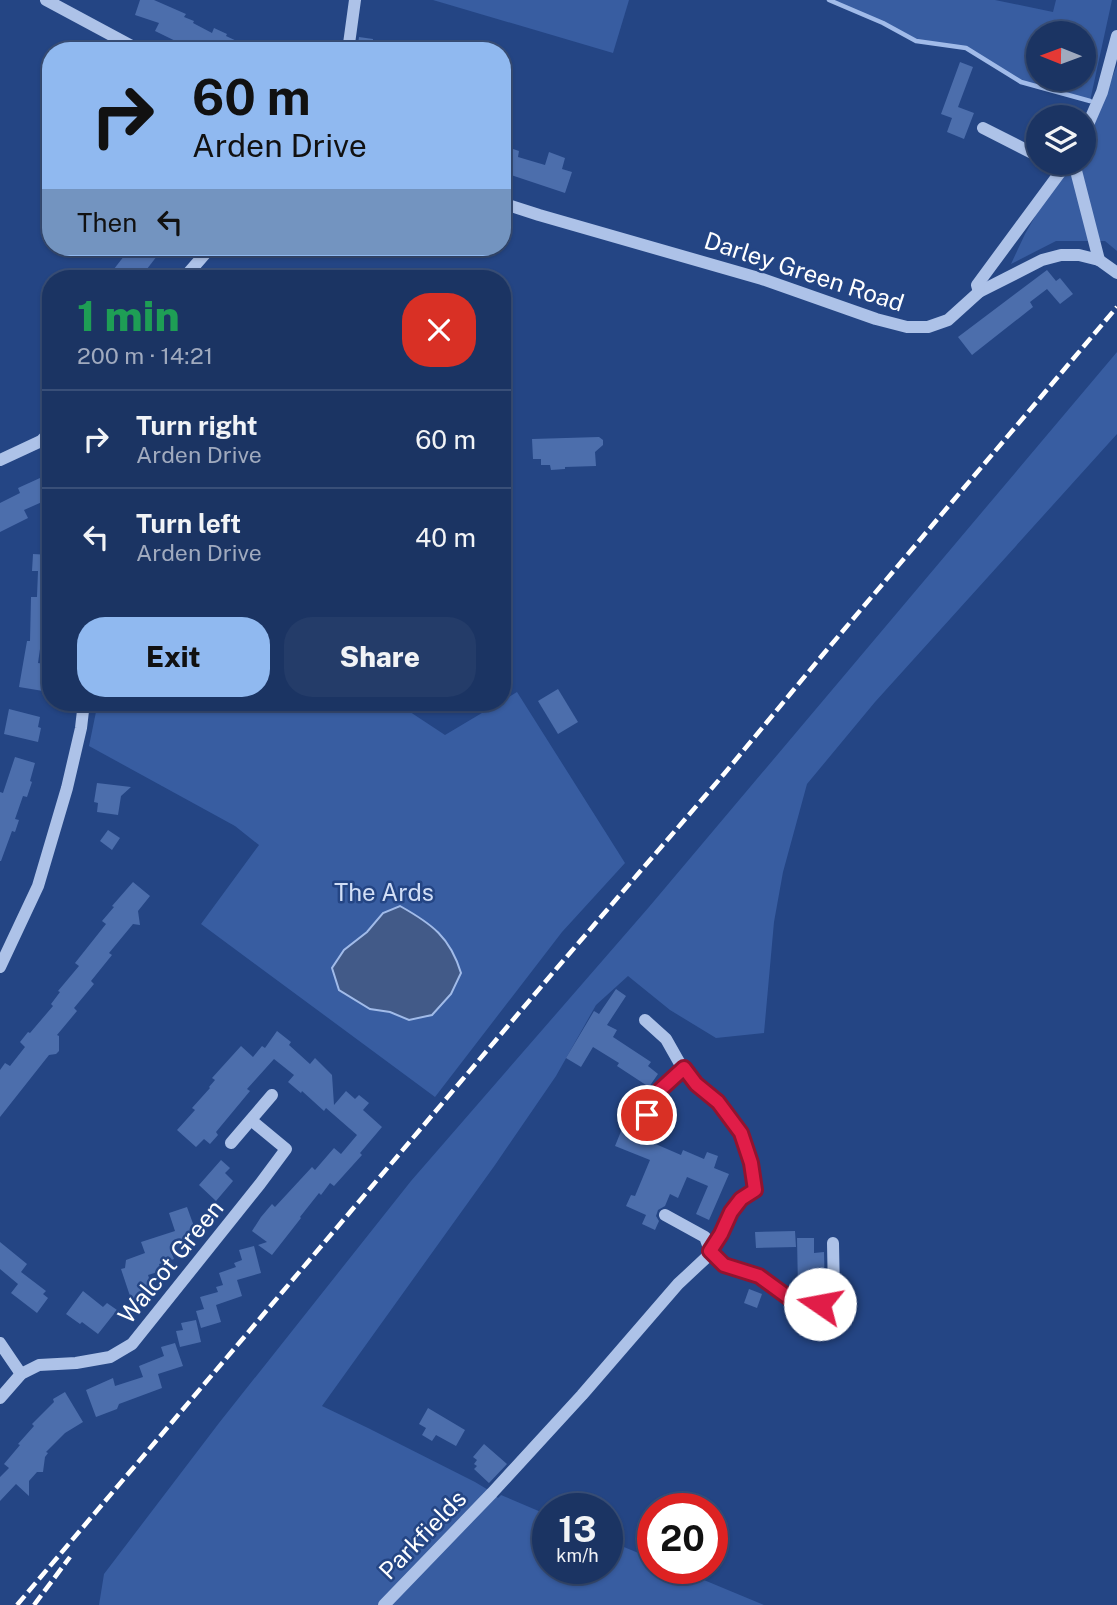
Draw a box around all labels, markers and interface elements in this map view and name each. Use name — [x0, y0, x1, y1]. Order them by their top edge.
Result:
north arrow — [1026, 21, 1096, 91]
map controls — [1026, 21, 1096, 175]
text: 60 m — [192, 68, 311, 126]
icon: right — [77, 70, 168, 161]
button: layers — [1026, 105, 1096, 175]
text: Arden Drive — [192, 127, 367, 164]
icon: left — [151, 203, 189, 241]
text: Then — [77, 207, 137, 238]
street label: Darley Green Road — [701, 226, 908, 317]
text: 1 min — [77, 291, 180, 340]
button: close — [402, 293, 476, 367]
text: 200 m · 14:21 — [77, 342, 213, 369]
text: Turn right — [136, 410, 258, 441]
icon: right — [77, 420, 115, 458]
text: 60 m — [415, 424, 476, 455]
text: Arden Drive — [136, 441, 262, 468]
text: Turn left — [136, 508, 241, 539]
icon: left — [77, 518, 115, 556]
text: 40 m — [415, 522, 476, 553]
text: Arden Drive — [136, 539, 262, 566]
button: Exit — [77, 617, 270, 697]
button: Share — [284, 617, 476, 697]
park label: The Ards — [334, 878, 434, 906]
pin — [617, 1085, 677, 1145]
icon: arrive — [628, 1096, 666, 1134]
street label: Walcot Green — [112, 1194, 229, 1329]
position arrow — [783, 1267, 857, 1341]
street label: Parkfields — [373, 1484, 472, 1585]
speed limit sign: 20 — [637, 1493, 728, 1584]
text: 13 — [558, 1509, 597, 1550]
text: km/h — [556, 1545, 599, 1566]

